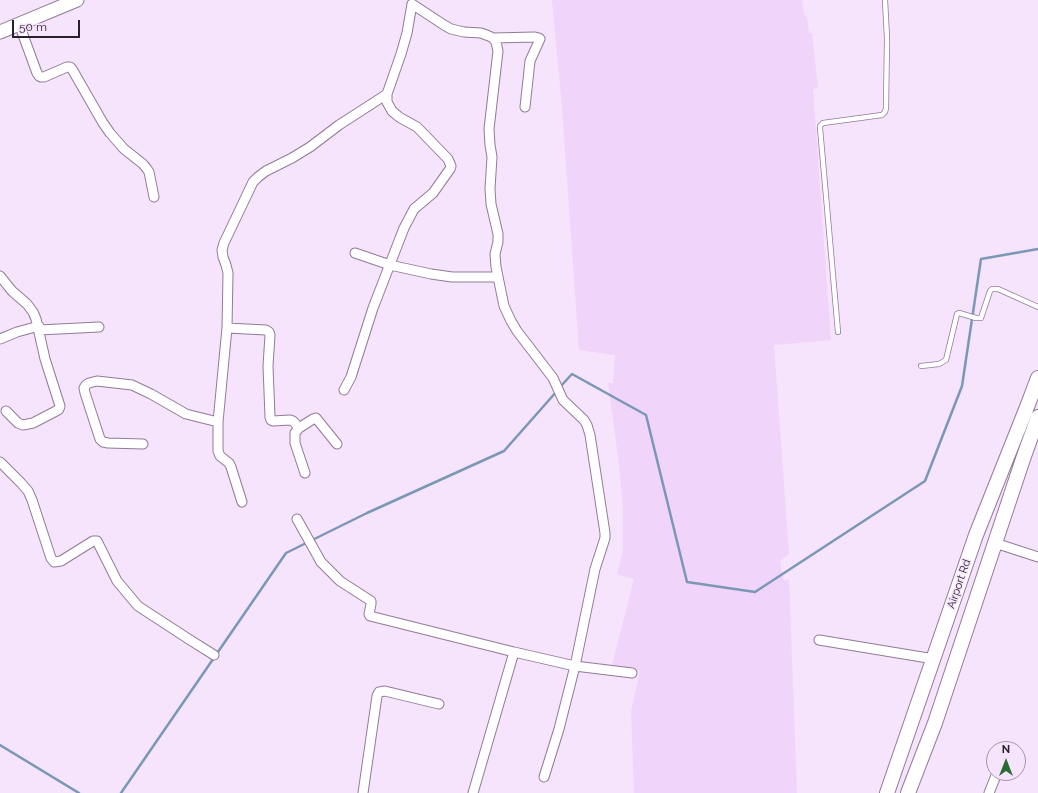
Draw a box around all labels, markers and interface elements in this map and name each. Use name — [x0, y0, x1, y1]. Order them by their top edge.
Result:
scale bar — [14, 12, 82, 38]
text: 50 m — [19, 20, 47, 34]
street label: Airport Rd — [944, 558, 974, 610]
north arrow — [986, 741, 1026, 781]
text: N — [1002, 743, 1010, 756]

